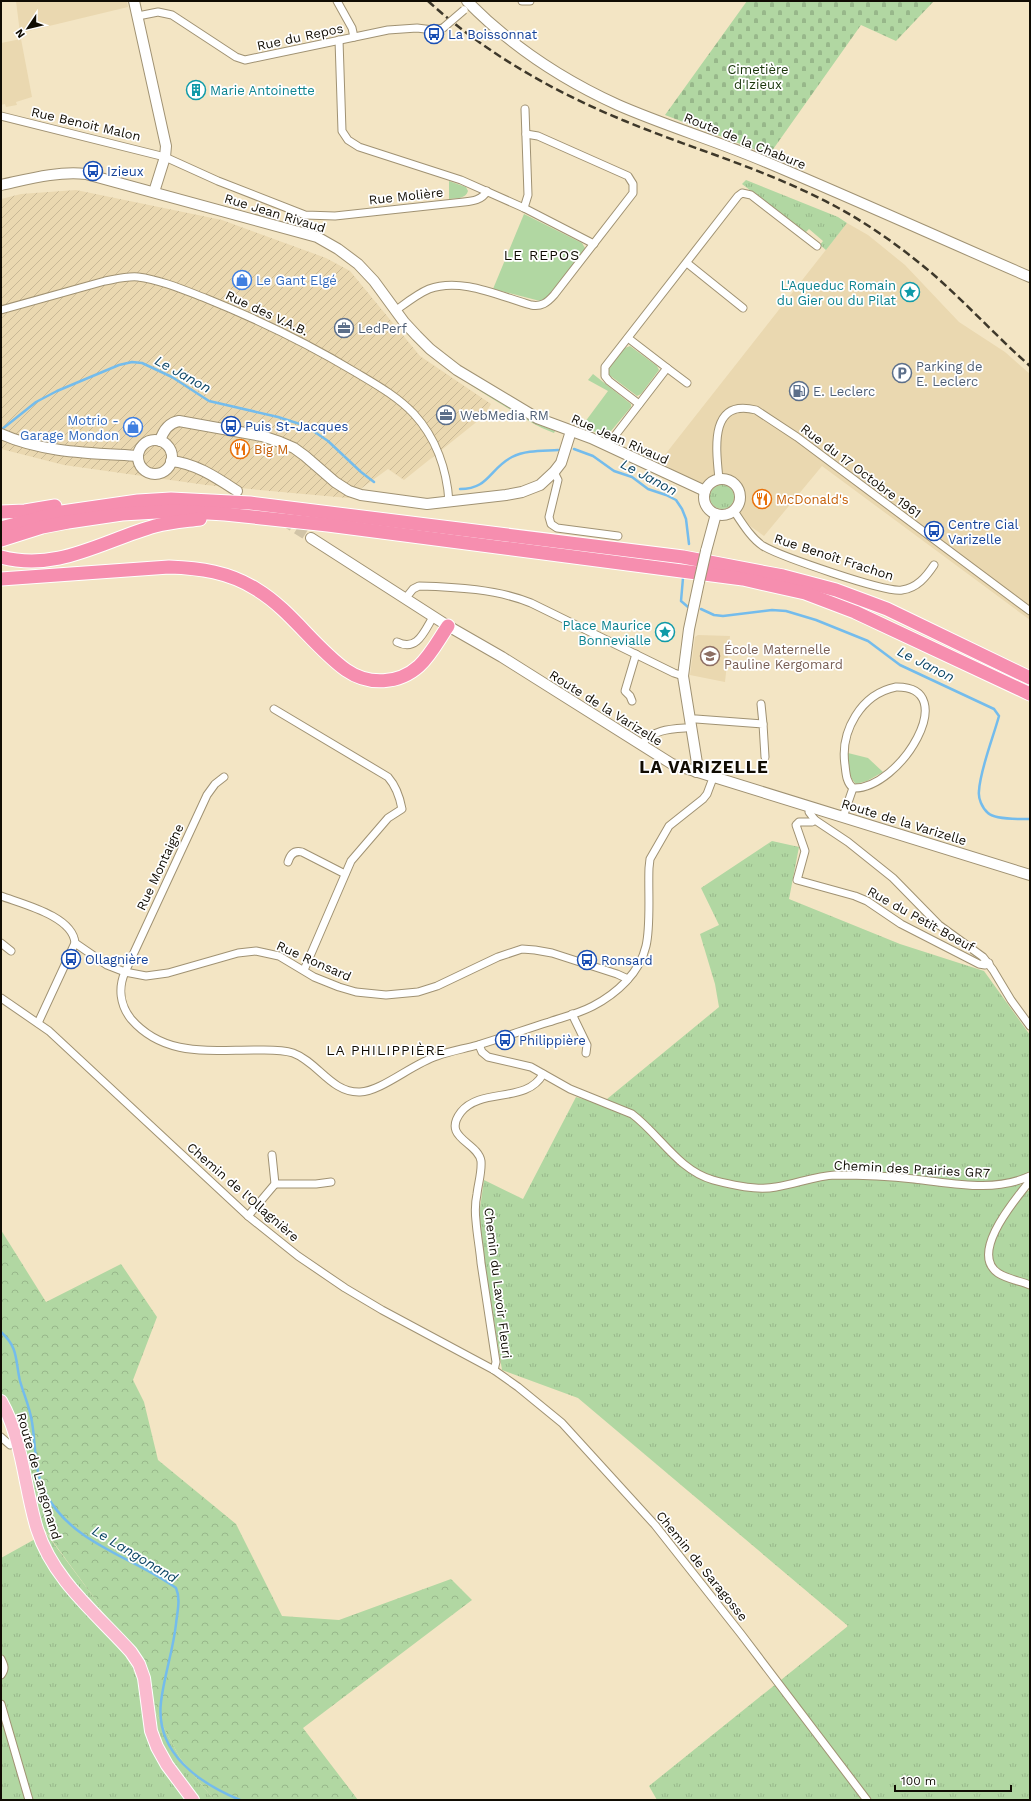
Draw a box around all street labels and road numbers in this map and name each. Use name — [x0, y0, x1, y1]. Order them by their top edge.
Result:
street label: Rue du Repos — [256, 21, 345, 53]
street label: Rue Benoit Malon — [30, 104, 142, 144]
street label: Route de la Chabure — [682, 110, 808, 172]
street label: Rue Molière — [368, 185, 444, 207]
street label: Rue Jean Rivaud — [223, 190, 327, 236]
street label: Rue des V.A.B. — [223, 287, 311, 339]
street label: Rue Jean Rivaud — [569, 411, 671, 467]
street label: Rue du 17 Octobre 1961 — [798, 421, 924, 521]
street label: Rue Benoît Frachon — [772, 531, 896, 583]
street label: Route de la Varizelle — [547, 667, 665, 749]
street label: Route de la Varizelle — [839, 796, 969, 848]
street label: Rue Montaigne — [133, 821, 187, 913]
street label: Rue du Petit Boeuf — [865, 883, 977, 955]
street label: Rue Ronsard — [274, 938, 354, 984]
street label: Chemin de l'Ollagnière — [184, 1139, 302, 1245]
street label: Chemin des Prairies GR7 — [833, 1157, 991, 1181]
street label: Chemin du Lavoir Fleuri — [481, 1207, 515, 1359]
street label: Route de Langonand — [14, 1411, 64, 1541]
street label: Chemin de Saragosse — [653, 1508, 751, 1624]

